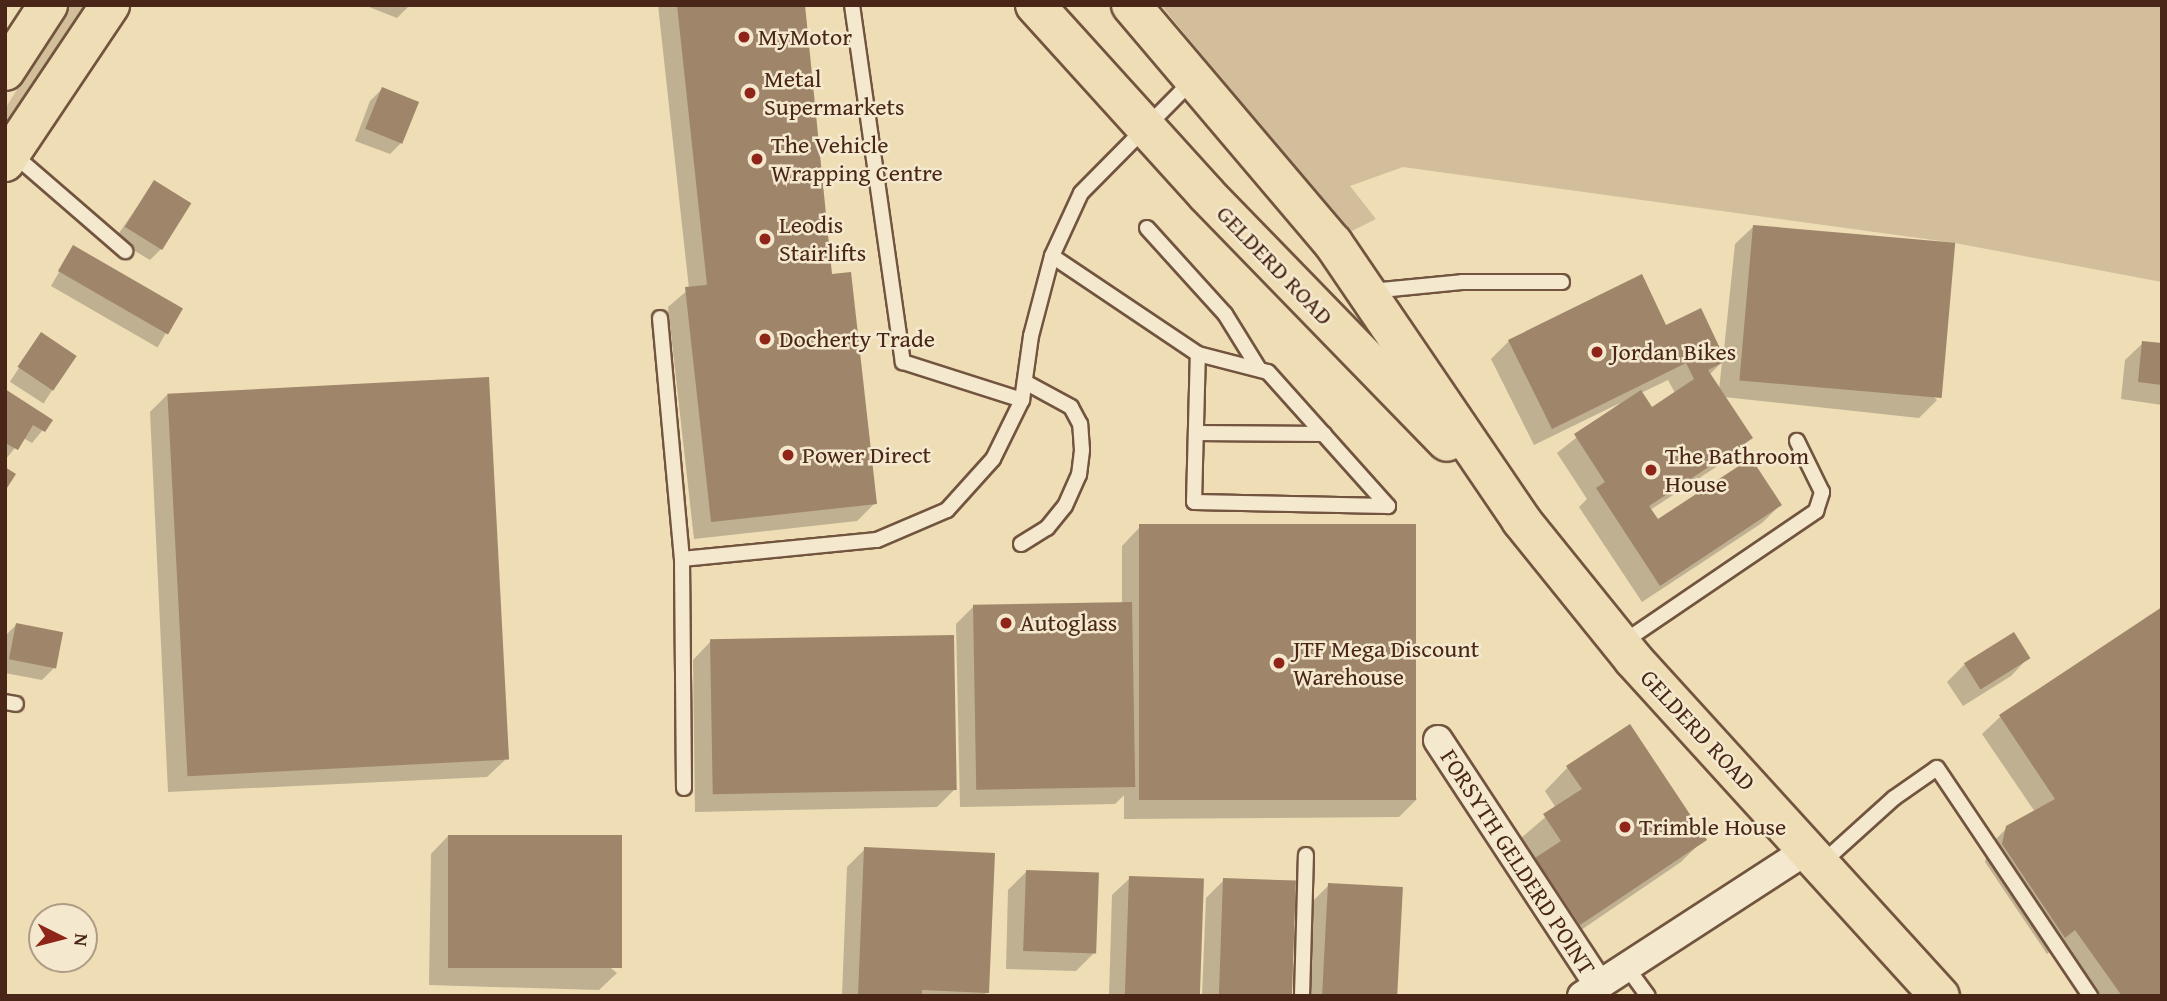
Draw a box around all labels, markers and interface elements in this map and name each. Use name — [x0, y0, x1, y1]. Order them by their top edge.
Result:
place label: MyMotor — [758, 23, 852, 51]
marker: MyMotor — [736, 29, 752, 45]
place label: Metal Supermarkets — [764, 65, 905, 121]
marker: Metal Supermarkets — [742, 85, 758, 101]
place label: The Vehicle Wrapping Centre — [771, 131, 943, 187]
marker: The Vehicle Wrapping Centre — [749, 151, 765, 167]
street label: GELDERD ROAD — [1211, 199, 1339, 331]
place label: Leodis Stairlifts — [779, 211, 866, 267]
marker: Leodis Stairlifts — [757, 231, 773, 247]
place label: Docherty Trade — [779, 325, 935, 353]
marker: Docherty Trade — [757, 331, 773, 347]
place label: Jordan Bikes — [1611, 338, 1736, 366]
marker: Jordan Bikes — [1589, 344, 1605, 360]
place label: Power Direct — [802, 441, 931, 469]
place label: The Bathroom House — [1665, 442, 1809, 498]
marker: Power Direct — [780, 447, 796, 463]
marker: The Bathroom House — [1643, 462, 1659, 478]
place label: Autoglass — [1020, 609, 1117, 637]
marker: Autoglass — [998, 615, 1014, 631]
place label: JTF Mega Discount Warehouse — [1293, 635, 1479, 691]
marker: JTF Mega Discount Warehouse — [1271, 655, 1287, 671]
street label: GELDERD ROAD — [1635, 663, 1761, 797]
street label: FORSYTH GELDERD POINT — [1434, 744, 1602, 980]
place label: Trimble House — [1639, 813, 1786, 841]
marker: Trimble House — [1617, 819, 1633, 835]
north arrow — [28, 903, 98, 973]
text: N — [67, 932, 96, 948]

